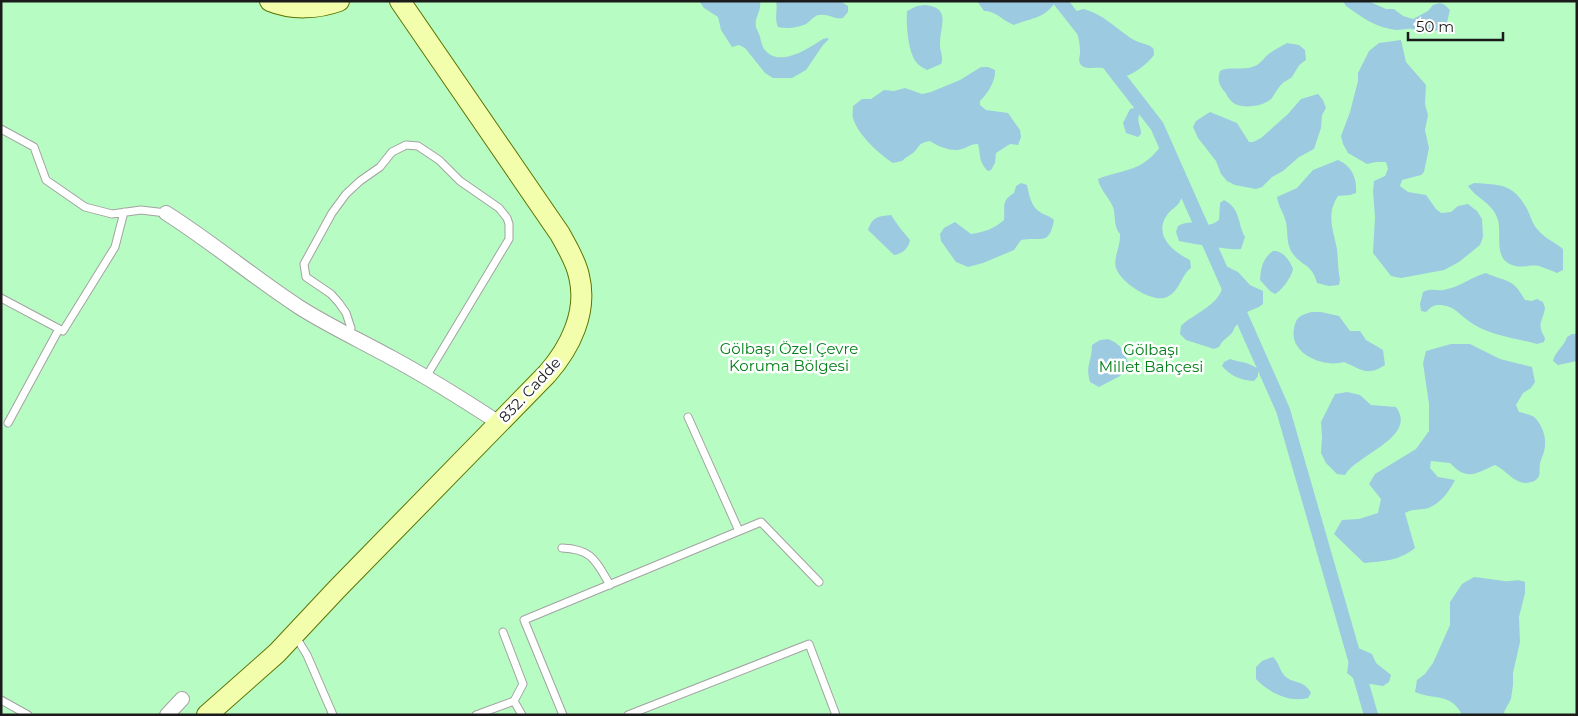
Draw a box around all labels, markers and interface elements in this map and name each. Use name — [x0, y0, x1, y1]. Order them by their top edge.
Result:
scale bar — [1408, 10, 1503, 42]
text: 50 m — [1416, 17, 1454, 36]
park label: Gölbaşı Özel Çevre Koruma Bölgesi — [720, 339, 858, 375]
park label: Gölbaşı Millet Bahçesi — [1099, 340, 1203, 376]
street label: 832. Cadde — [495, 353, 565, 426]

